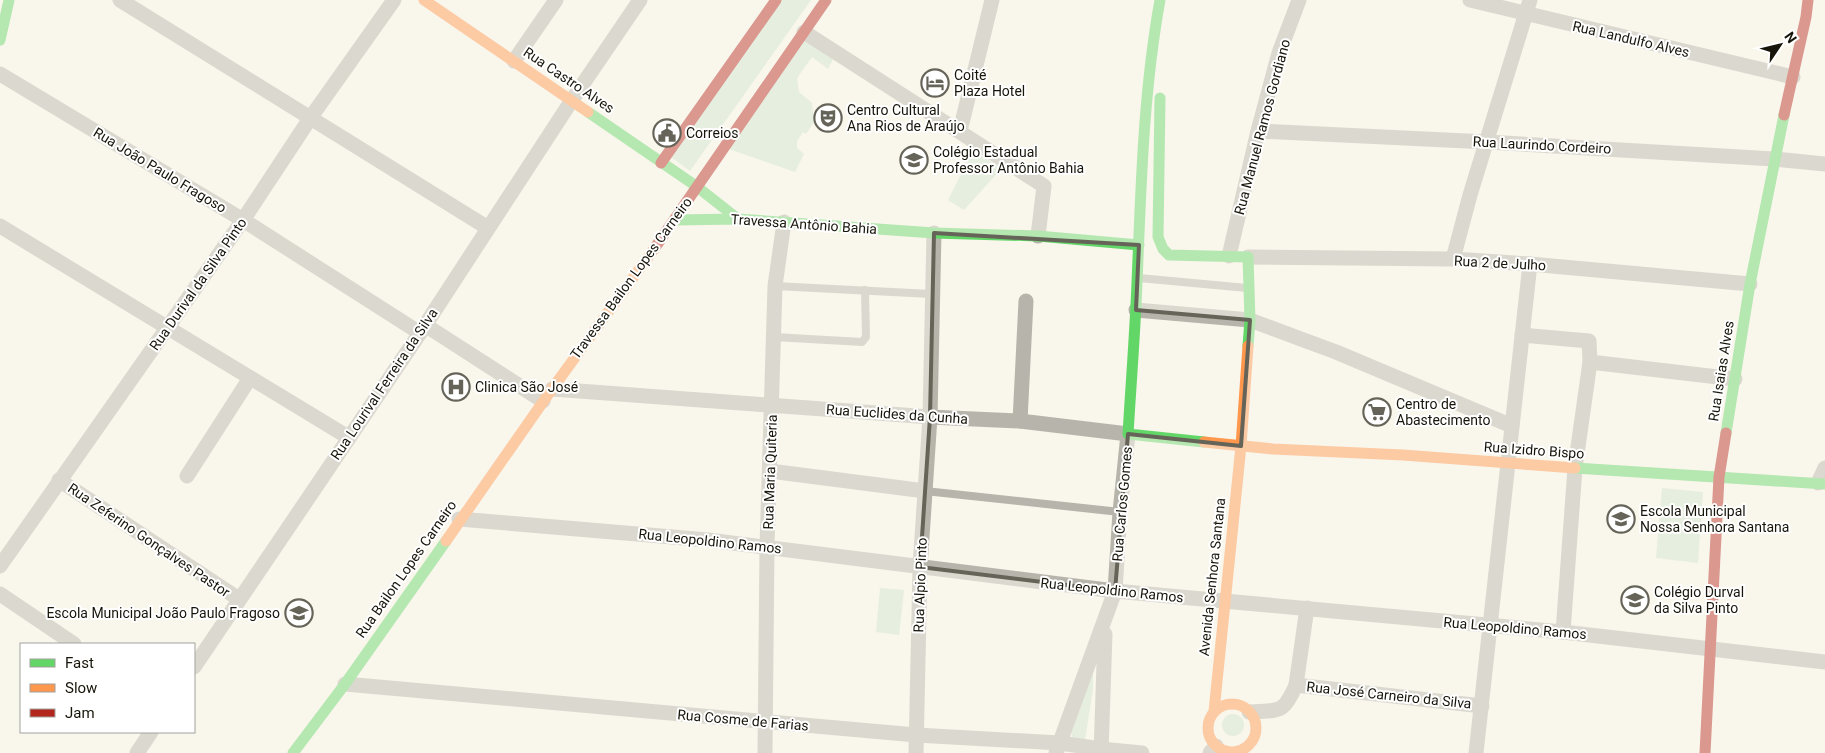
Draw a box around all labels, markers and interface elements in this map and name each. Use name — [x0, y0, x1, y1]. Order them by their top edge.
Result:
street label: Rua Landulfo Alves — [1571, 18, 1691, 60]
north arrow — [1755, 20, 1805, 70]
text: N — [1781, 29, 1800, 46]
street label: Rua Manuel Ramos Gordiano — [1231, 38, 1293, 216]
street label: Rua Castro Alves — [521, 44, 617, 116]
place label: Coité Plaza Hotel — [954, 67, 1025, 99]
hotel icon: Coité Plaza Hotel — [920, 68, 950, 98]
place label: Centro Cultural Ana Rios de Araújo — [847, 102, 965, 134]
theatre icon: Centro Cultural Ana Rios de Araújo — [813, 103, 843, 133]
public building icon: Correios — [652, 118, 682, 148]
street label: Rua João Paulo Fragoso — [91, 124, 229, 216]
place label: Correios — [686, 125, 739, 141]
street label: Rua Laurindo Cordeiro — [1472, 133, 1612, 157]
place label: Colégio Estadual Professor Antônio Bahia — [933, 144, 1084, 176]
school or university icon: Colégio Estadual Professor Antônio Bahia — [899, 145, 929, 175]
street label: Travessa Bailon Lopes Carneiro — [567, 194, 695, 362]
street label: Travessa Antônio Bahia — [730, 211, 878, 237]
street label: Rua Durival da Silva Pinto — [146, 215, 250, 353]
street label: Rua 2 de Julho — [1454, 253, 1546, 273]
street label: Rua Lourival Ferreira da Silva — [327, 305, 441, 463]
street label: Rua Isaias Alves — [1705, 320, 1737, 422]
hospital icon: Clinica São José — [441, 372, 471, 402]
place label: Clinica São José — [475, 379, 578, 395]
place label: Centro de Abastecimento — [1396, 396, 1490, 428]
supermarket icon: Centro de Abastecimento — [1362, 397, 1392, 427]
street label: Rua Euclides da Cunha — [826, 401, 968, 427]
street label: Rua Maria Quiteria — [760, 414, 780, 530]
street label: Rua Izidro Bispo — [1483, 439, 1585, 461]
street label: Rua Carlos Gomes — [1109, 446, 1135, 562]
street label: Rua Zeferino Gonçalves Pastor — [65, 480, 233, 600]
street label: Rua Bailon Lopes Carneiro — [352, 497, 460, 641]
street label: Avenida Senhora Santana — [1196, 497, 1228, 657]
place label: Escola Municipal Nossa Senhora Santana — [1640, 503, 1789, 535]
school or university icon: Escola Municipal Nossa Senhora Santana — [1606, 504, 1636, 534]
street label: Rua Leopoldino Ramos — [638, 526, 782, 556]
street label: Rua Alpio Pinto — [910, 537, 930, 633]
street label: Rua Leopoldino Ramos — [1040, 575, 1184, 605]
place label: Colégio Durval da Silva Pinto — [1654, 584, 1744, 616]
school or university icon: Colégio Durval da Silva Pinto — [1620, 585, 1650, 615]
school or university icon: Escola Municipal João Paulo Fragoso — [284, 598, 314, 628]
place label: Escola Municipal João Paulo Fragoso — [46, 605, 280, 621]
street label: Rua Leopoldino Ramos — [1443, 614, 1587, 642]
legend — [20, 643, 195, 733]
text: Fast — [65, 654, 94, 672]
street label: Rua José Carneiro da Silva — [1306, 678, 1472, 712]
text: Slow — [65, 679, 97, 697]
text: Jam — [65, 704, 95, 722]
street label: Rua Cosme de Farias — [677, 706, 809, 734]

